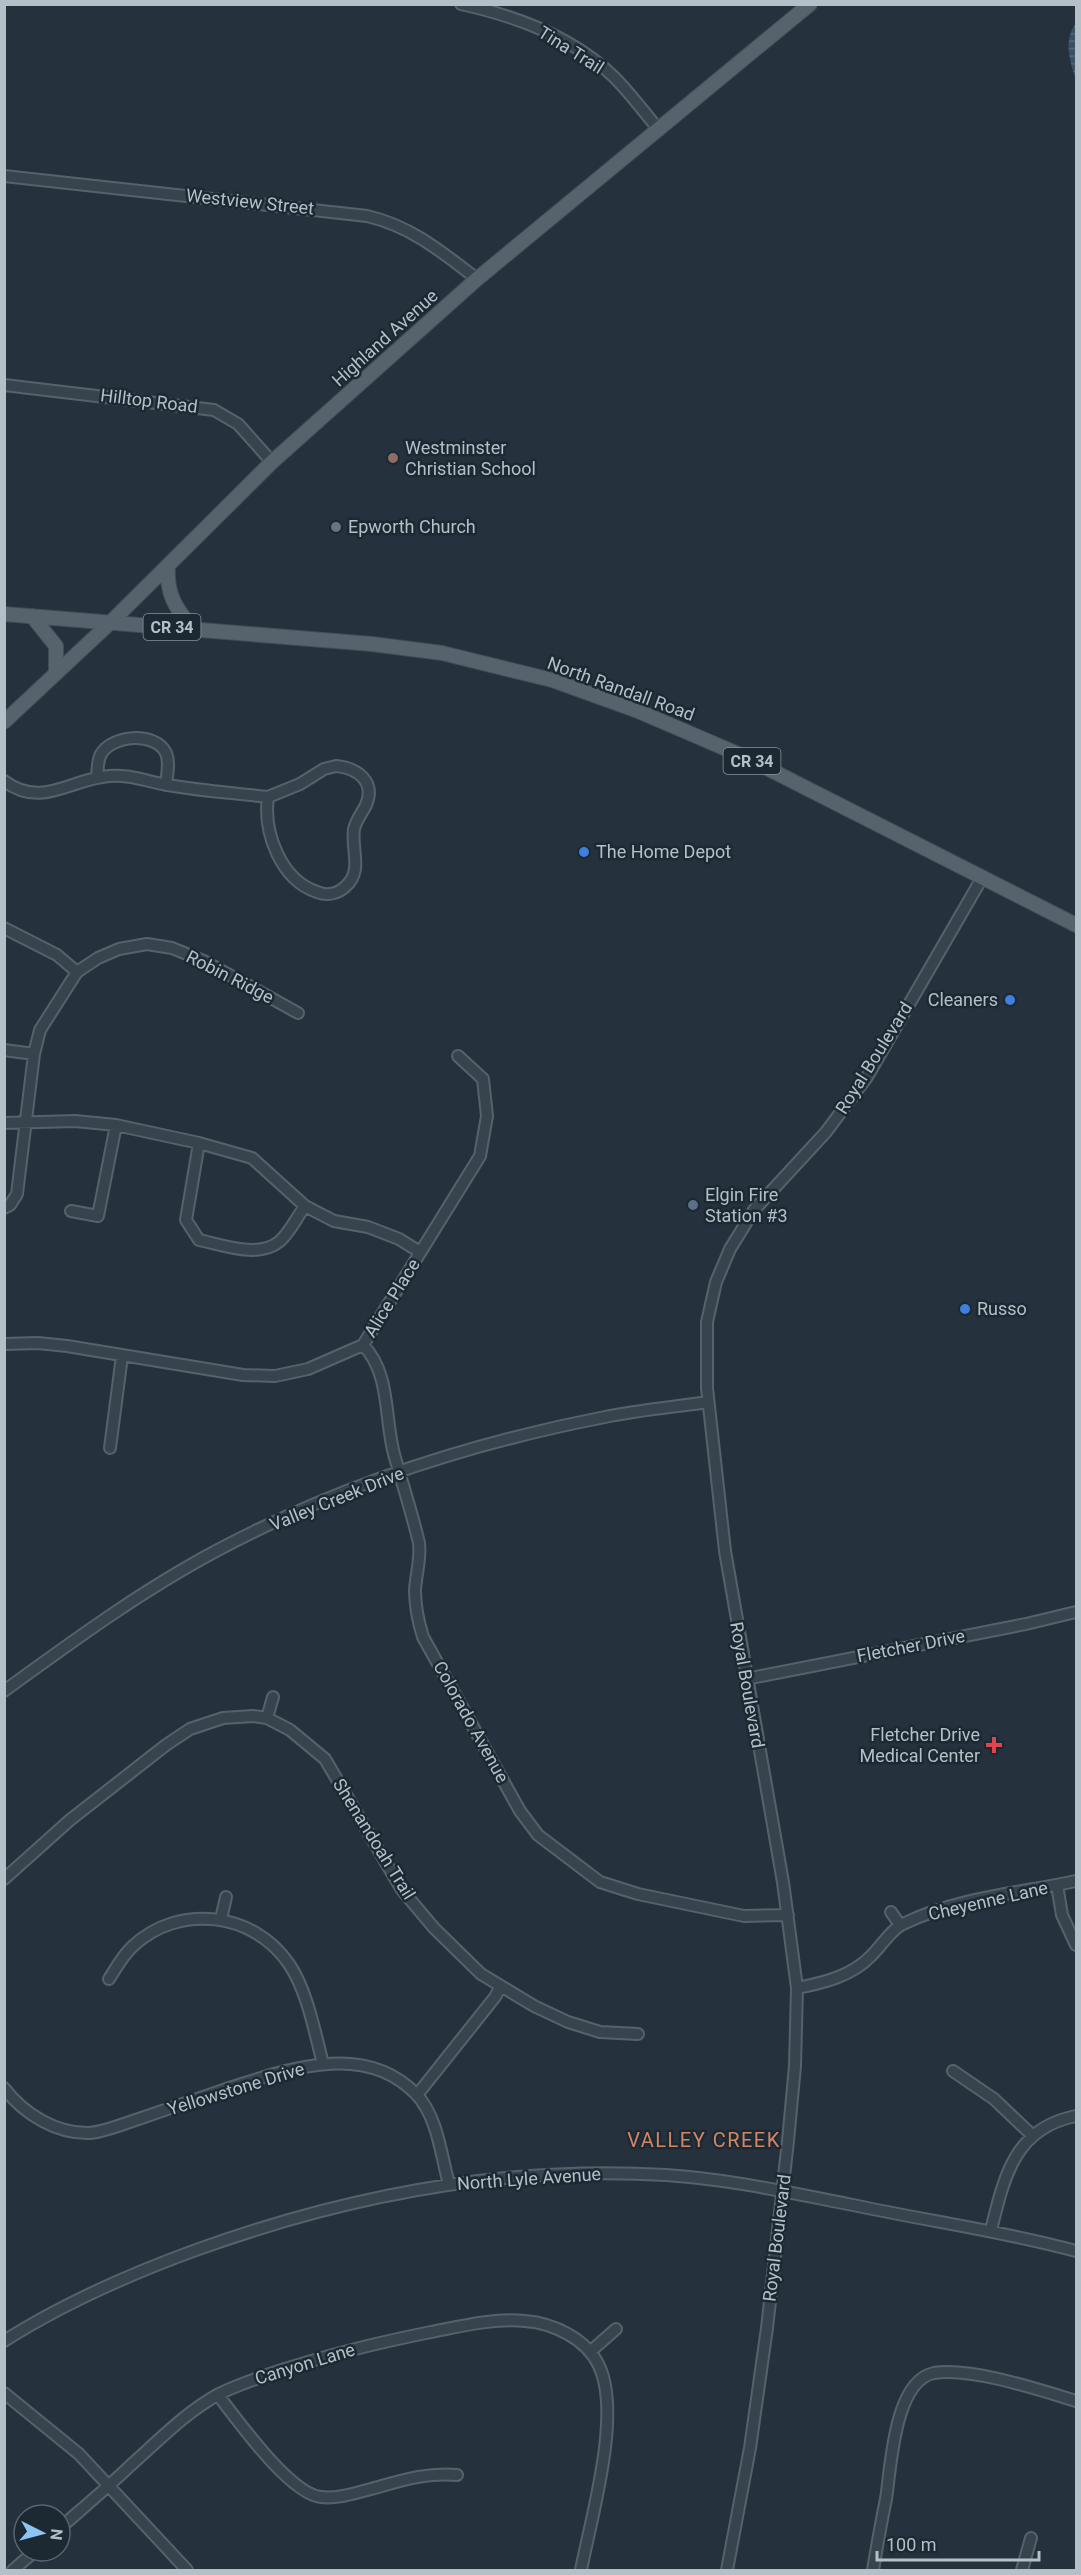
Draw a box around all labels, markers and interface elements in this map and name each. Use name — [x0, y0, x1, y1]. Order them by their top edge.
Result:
street label: Tina Trail — [535, 21, 608, 78]
street label: Westview Street — [185, 184, 315, 219]
street label: Highland Avenue — [328, 285, 442, 391]
street label: Hilltop Road — [99, 384, 199, 417]
place label: Westminster Christian School — [405, 437, 536, 479]
marker: Westminster Christian School — [386, 451, 400, 465]
place label: Epworth Church — [348, 516, 476, 537]
marker: Epworth Church — [329, 520, 343, 534]
road number: CR 34 — [144, 614, 201, 640]
street label: North Randall Road — [545, 652, 698, 725]
road number: CR 34 — [724, 748, 780, 774]
place label: The Home Depot — [596, 841, 731, 862]
marker: The Home Depot — [577, 845, 591, 859]
street label: Robin Ridge — [183, 946, 278, 1008]
place label: Cleaners — [928, 989, 998, 1010]
marker: Cleaners — [1003, 993, 1017, 1007]
street label: Royal Boulevard — [831, 998, 916, 1118]
place label: Elgin Fire Station #3 — [705, 1184, 788, 1226]
marker: Elgin Fire Station #3 — [686, 1198, 700, 1212]
street label: Alice Place — [359, 1255, 424, 1341]
place label: Russo — [977, 1298, 1027, 1319]
marker: Russo — [958, 1302, 972, 1316]
street label: Valley Creek Drive — [267, 1462, 407, 1535]
street label: Royal Boulevard — [726, 1620, 769, 1750]
street label: Fletcher Drive — [855, 1625, 967, 1666]
street label: Colorado Avenue — [429, 1657, 514, 1786]
place label: Fletcher Drive Medical Center — [859, 1724, 980, 1766]
marker: Fletcher Drive Medical Center — [985, 1736, 1003, 1754]
street label: Shenandoah Trail — [329, 1774, 420, 1903]
street label: Cheyenne Lane — [926, 1877, 1050, 1924]
street label: Yellowstone Drive — [165, 2058, 307, 2119]
district label: VALLEY CREEK — [627, 2128, 781, 2152]
street label: North Lyle Avenue — [456, 2163, 602, 2194]
street label: Royal Boulevard — [758, 2173, 795, 2303]
street label: Canyon Lane — [252, 2338, 357, 2389]
north arrow — [12, 2503, 72, 2563]
scale bar — [877, 2524, 1039, 2562]
text: N — [46, 2528, 66, 2541]
text: 100 m — [886, 2534, 937, 2555]

